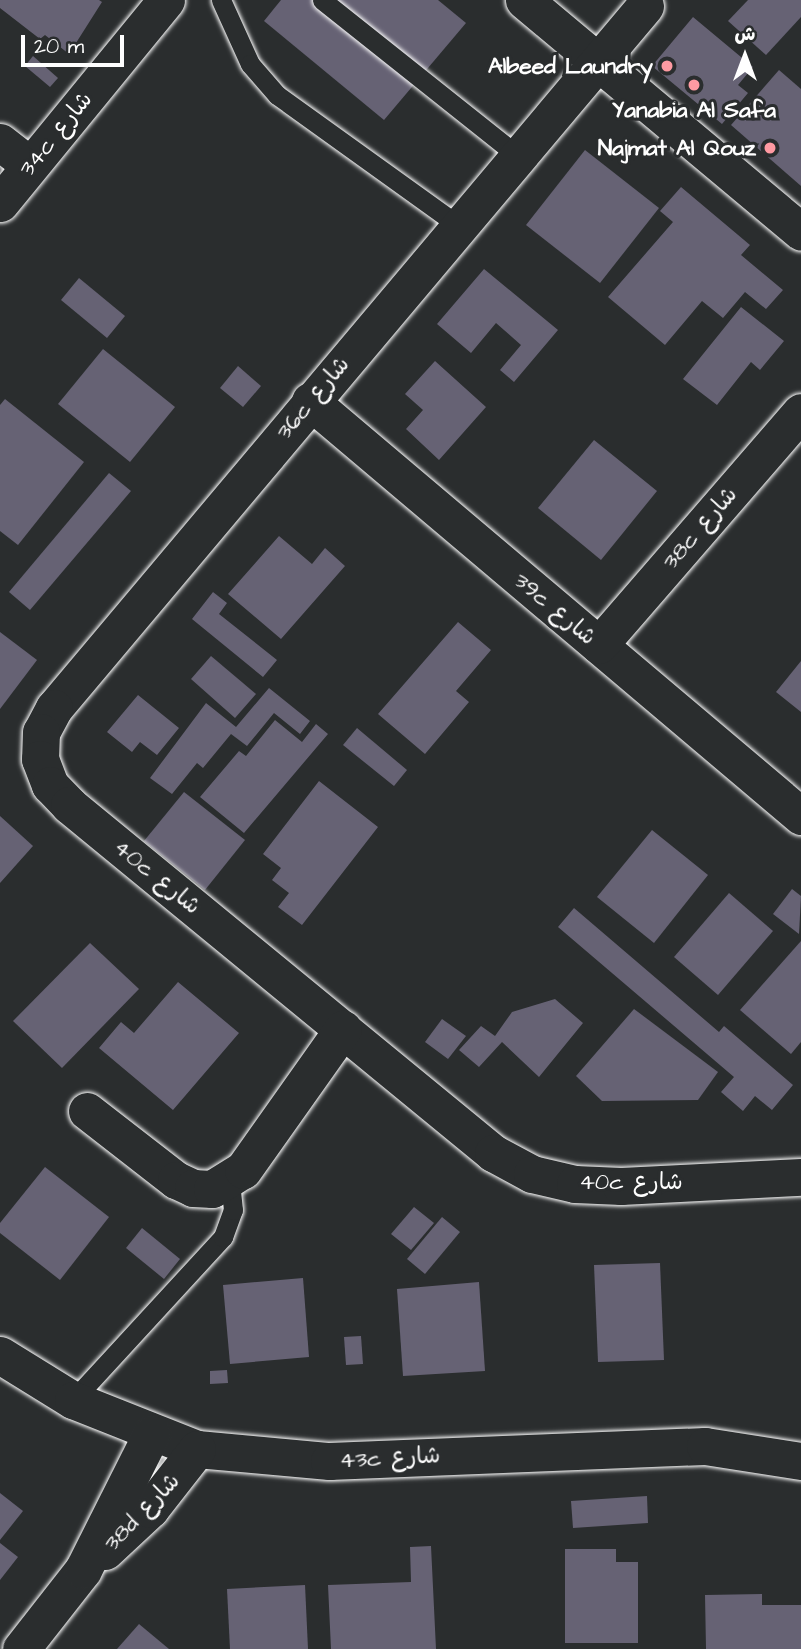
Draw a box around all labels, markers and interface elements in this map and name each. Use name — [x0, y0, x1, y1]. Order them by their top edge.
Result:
scale bar — [24, 21, 128, 65]
north arrow — [710, 21, 780, 91]
text: ش — [735, 21, 755, 48]
text: 20 m — [34, 32, 84, 61]
place label: Albeed Laundry — [488, 52, 653, 80]
marker: Albeed Laundry — [659, 58, 675, 74]
marker: Yanabia Al Safa — [686, 77, 702, 93]
street label: 34c شارع — [14, 86, 98, 182]
place label: Yanabia Al Safa — [612, 96, 776, 124]
place label: Najmat Al Qouz — [598, 134, 756, 162]
marker: Najmat Al Qouz — [762, 140, 778, 156]
street label: 36c شارع — [270, 351, 356, 445]
street label: 38c شارع — [657, 481, 743, 575]
street label: 39c شارع — [508, 567, 602, 651]
street label: 40c شارع — [108, 834, 206, 920]
street label: 40c شارع — [579, 1168, 683, 1196]
street label: 43c شارع — [339, 1442, 441, 1474]
street label: 38d شارع — [98, 1467, 186, 1557]

